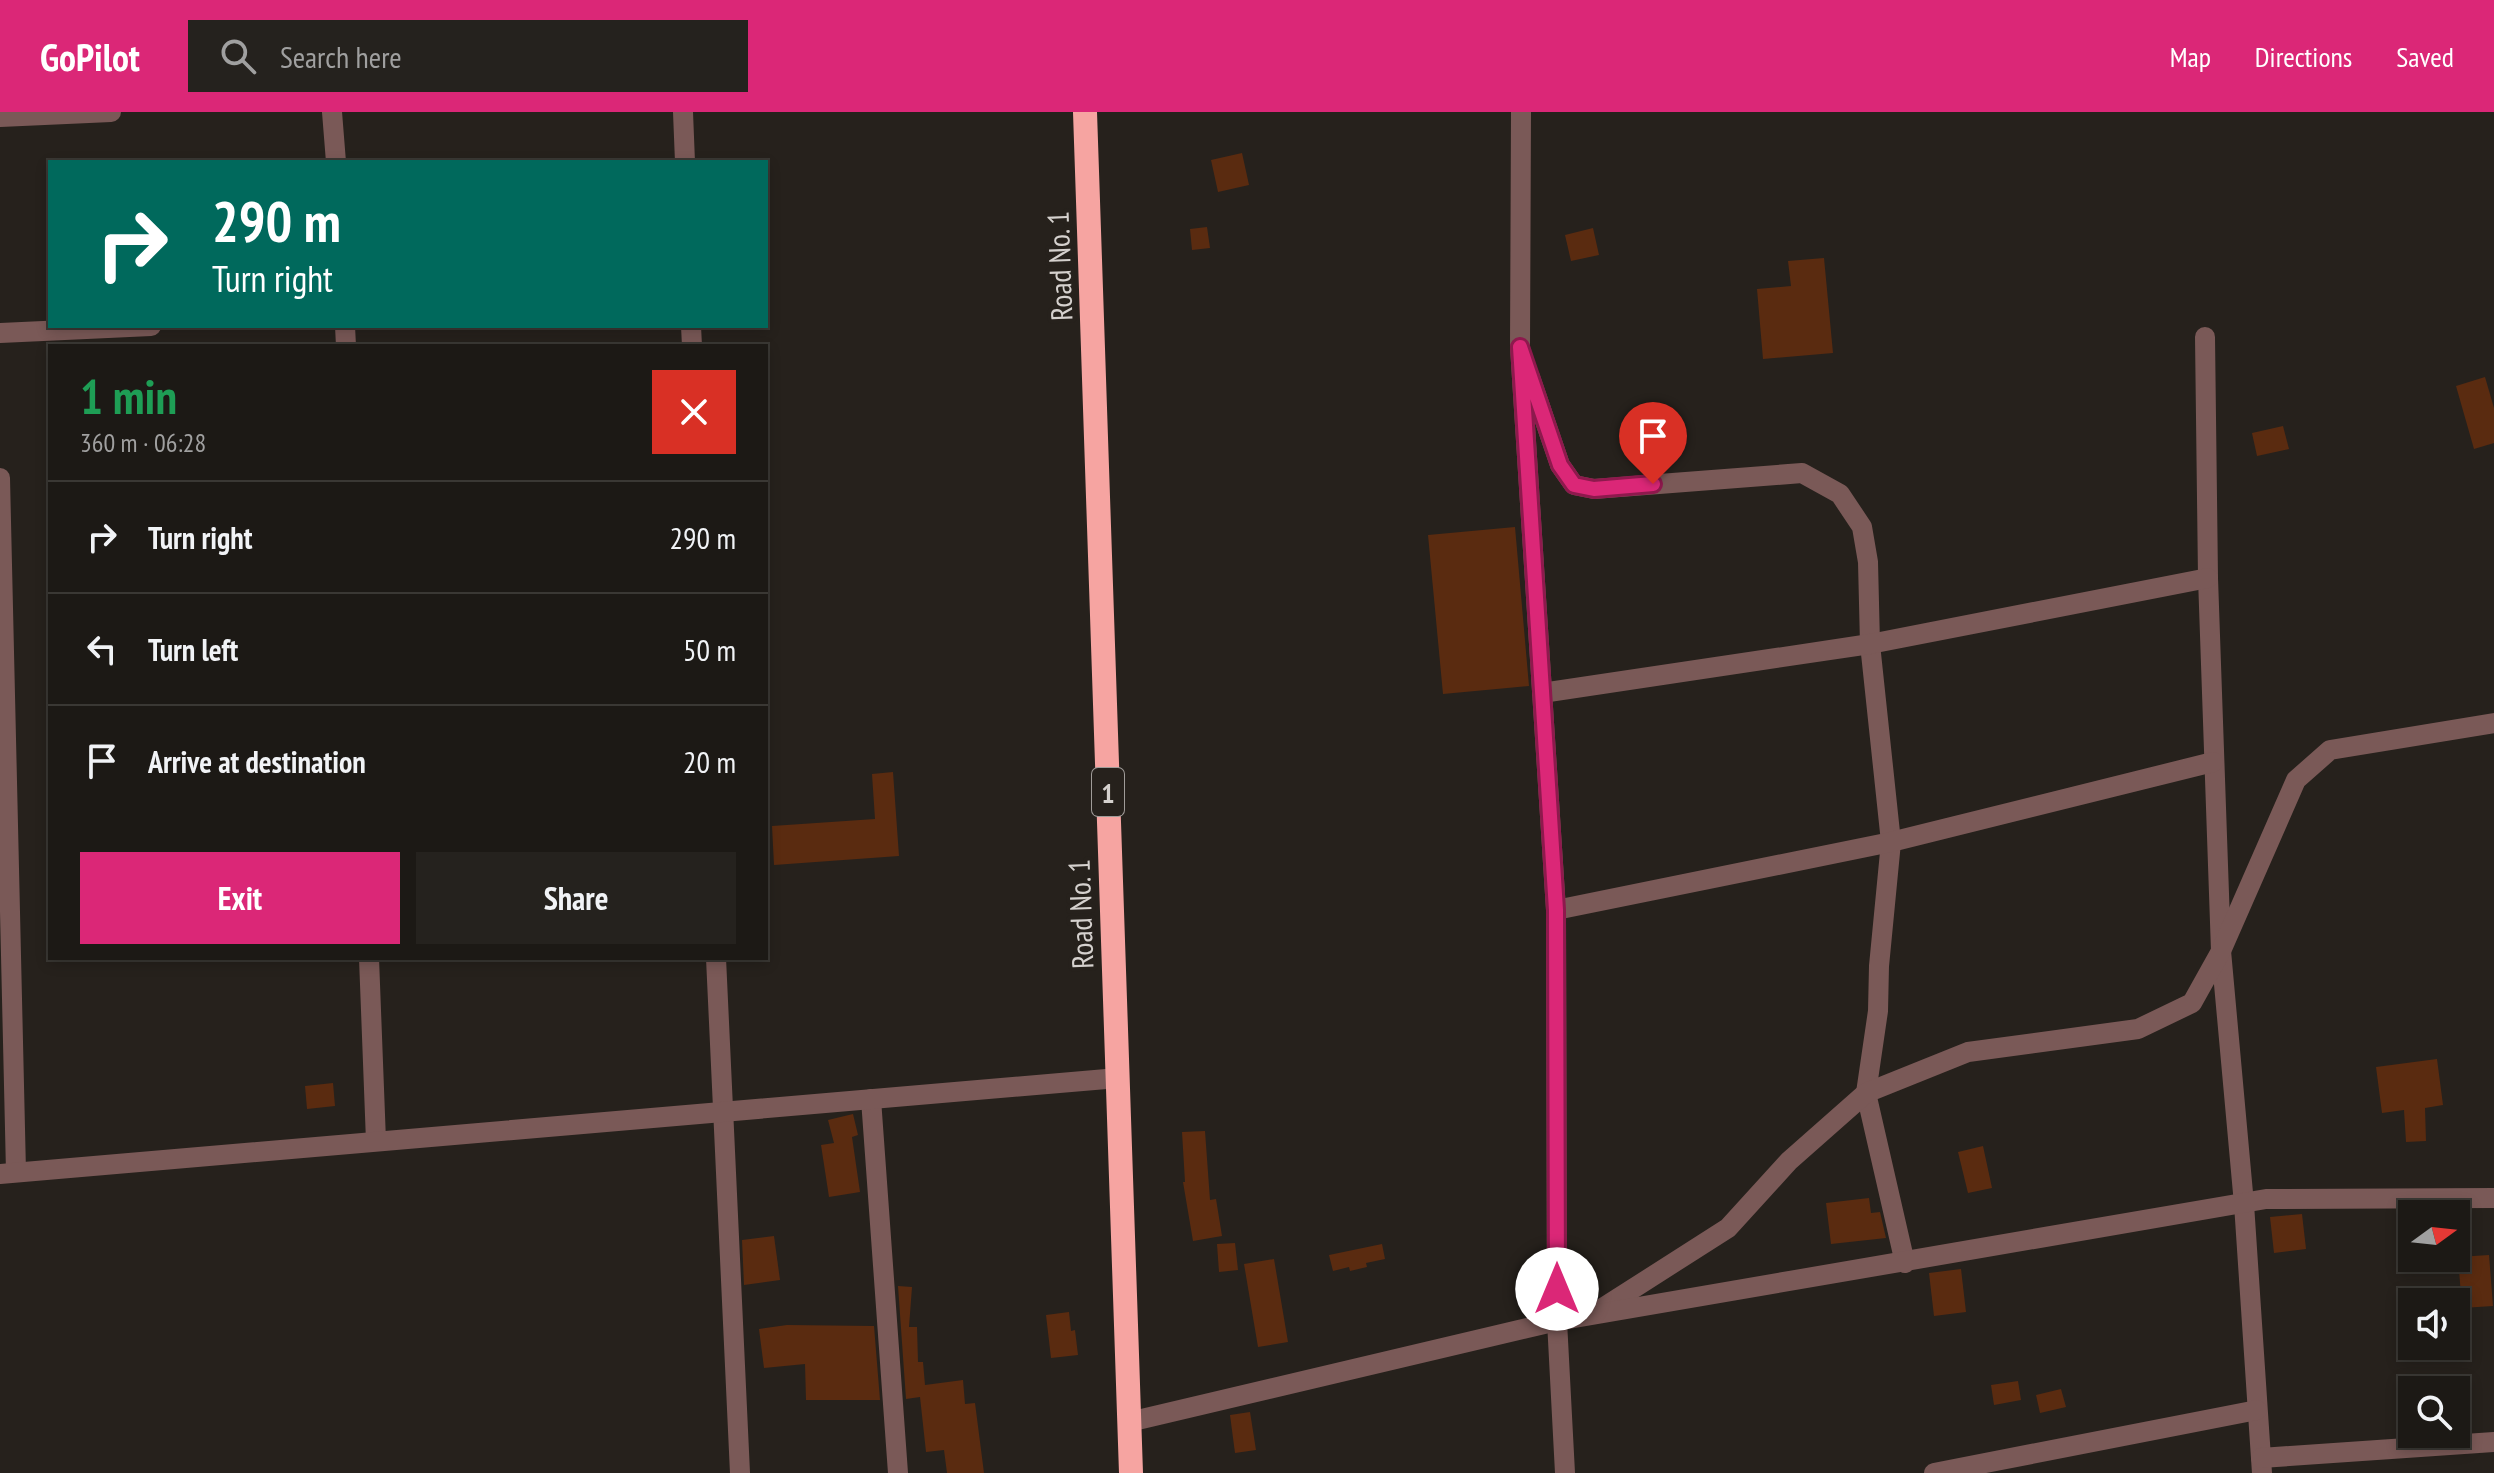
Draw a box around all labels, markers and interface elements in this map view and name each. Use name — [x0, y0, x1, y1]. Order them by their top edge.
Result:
search box — [188, 20, 748, 92]
text: GoPilot — [40, 32, 140, 81]
icon: search — [216, 34, 260, 78]
text: Search here — [280, 37, 402, 76]
text: Map — [2170, 38, 2211, 75]
text: Directions — [2255, 38, 2352, 75]
text: Saved — [2396, 38, 2454, 75]
text: 290 m — [212, 185, 341, 257]
icon: right — [80, 192, 184, 296]
street label: Road No. 1 — [1038, 210, 1080, 322]
text: Turn right — [212, 255, 333, 302]
text: 1 min — [80, 365, 177, 427]
button: close — [652, 370, 736, 454]
pin — [1619, 402, 1687, 484]
icon: arrive — [1631, 414, 1675, 458]
text: 360 m · 06:28 — [80, 426, 206, 459]
icon: right — [80, 515, 124, 559]
text: Turn right — [148, 518, 252, 557]
text: 290 m — [670, 518, 736, 557]
icon: left — [80, 627, 124, 671]
text: Turn left — [148, 630, 238, 669]
text: 50 m — [683, 630, 736, 669]
icon: arrive — [80, 739, 124, 783]
text: Arrive at destination — [148, 742, 366, 781]
text: 20 m — [683, 742, 736, 781]
road number: 1 — [1092, 768, 1124, 816]
button: Exit — [80, 852, 400, 944]
button: Share — [416, 852, 736, 944]
street label: Road No. 1 — [1059, 858, 1101, 970]
north arrow — [2398, 1200, 2470, 1272]
map controls — [2398, 1200, 2470, 1448]
position arrow — [1515, 1247, 1599, 1331]
button: sound — [2398, 1288, 2470, 1360]
button: search — [2398, 1376, 2470, 1448]

